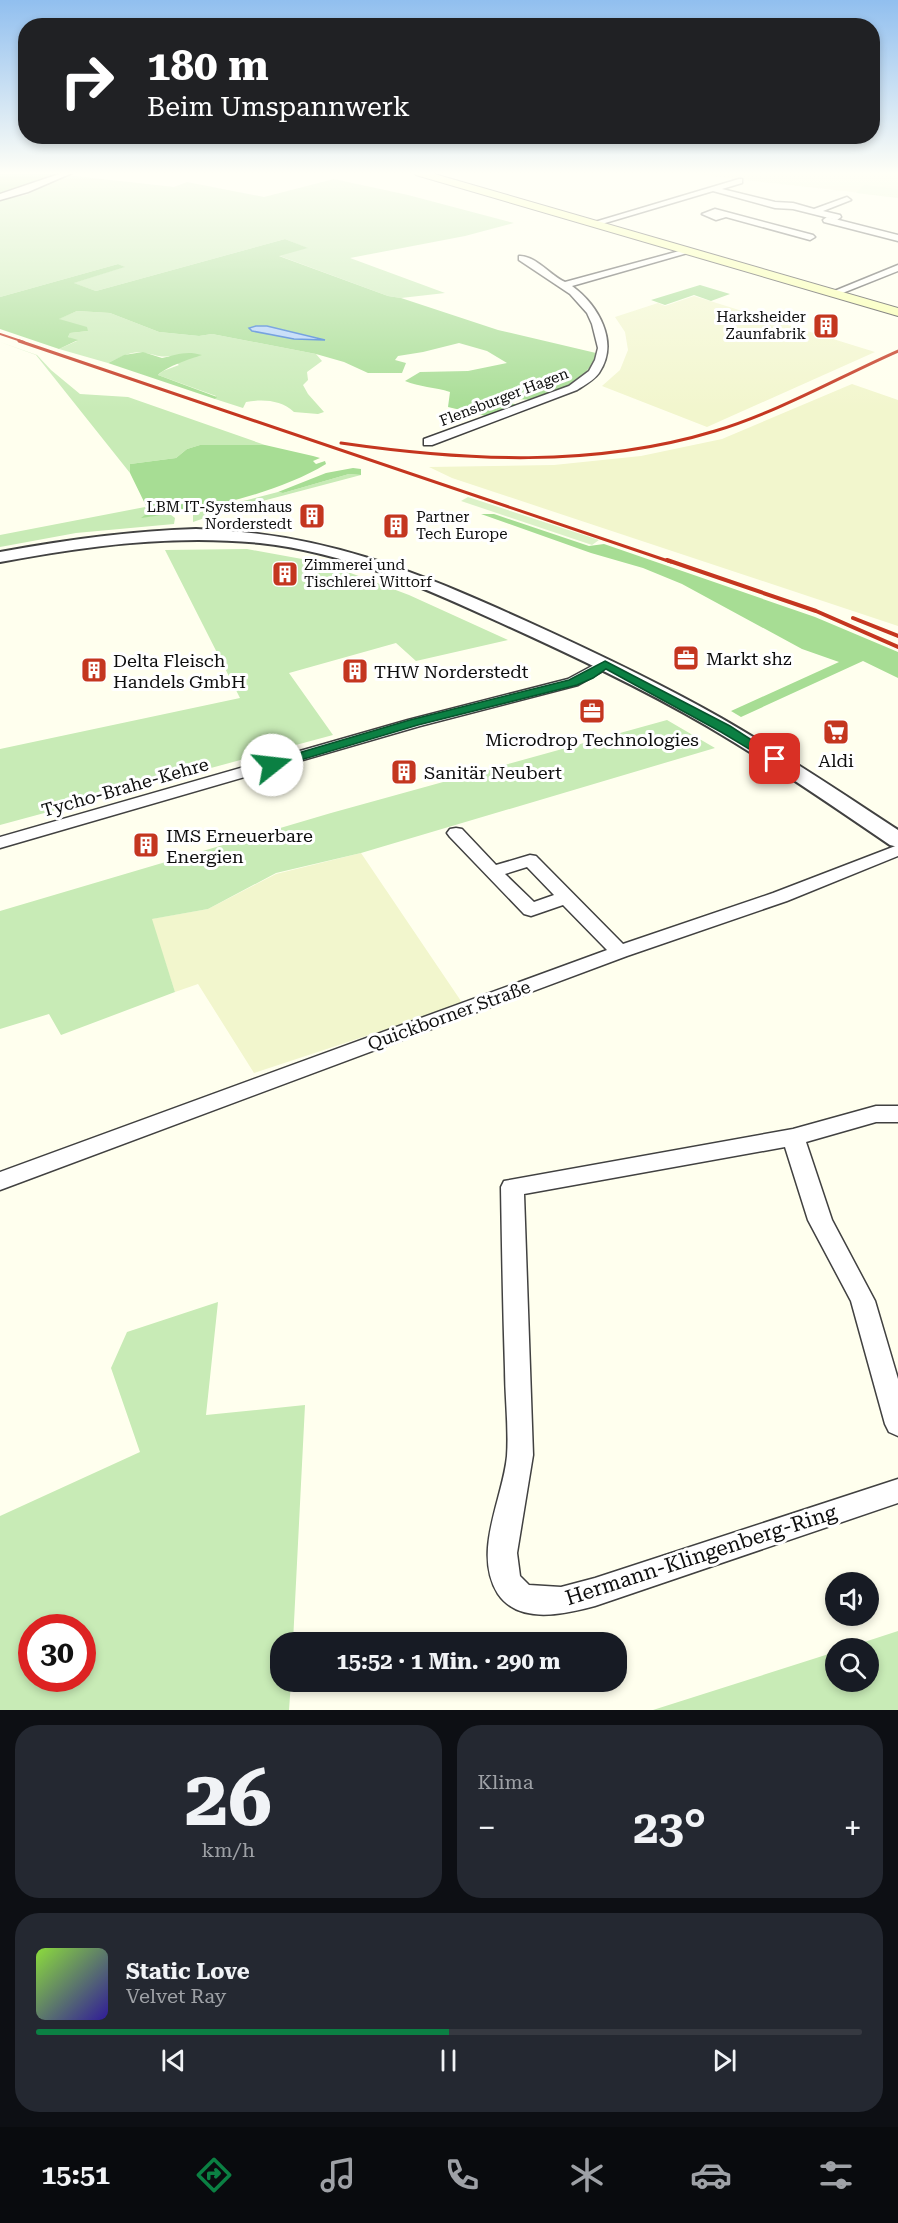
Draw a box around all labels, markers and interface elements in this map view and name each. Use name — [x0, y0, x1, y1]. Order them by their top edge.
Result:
text: 180 m — [147, 41, 269, 90]
icon: right — [48, 42, 126, 120]
text: Beim Umspannwerk — [147, 91, 410, 123]
place label: Harksheider Zaunfabrik — [716, 308, 806, 343]
building icon: Harksheider Zaunfabrik — [811, 311, 841, 341]
street label: Flensburger Hagen — [437, 364, 571, 430]
place label: LBM IT-Systemhaus Norderstedt — [147, 498, 292, 533]
building icon: LBM IT-Systemhaus Norderstedt — [297, 501, 327, 531]
place label: Partner Tech Europe — [416, 508, 507, 543]
building icon: Partner Tech Europe — [381, 511, 411, 541]
place label: Zimmerei und Tischlerei Wittorf — [304, 556, 433, 591]
building icon: Zimmerei und Tischlerei Wittorf — [270, 559, 300, 589]
office icon: Markt shz — [671, 643, 701, 673]
place label: Markt shz — [706, 648, 792, 669]
place label: Delta Fleisch Handels GmbH — [113, 650, 246, 692]
building icon: Delta Fleisch Handels GmbH — [79, 655, 109, 685]
building icon: THW Norderstedt — [340, 656, 370, 686]
place label: THW Norderstedt — [374, 661, 529, 682]
office icon: Microdrop Technologies — [577, 696, 607, 726]
supermarket icon: Aldi — [821, 717, 851, 747]
place label: Microdrop Technologies — [485, 729, 699, 750]
position arrow — [240, 733, 304, 797]
pin — [749, 733, 800, 784]
icon: arrive — [758, 742, 791, 775]
place label: Aldi — [818, 750, 854, 771]
street label: Tycho-Brahe-Kehre — [39, 753, 211, 821]
building icon: Sanitär Neubert — [389, 757, 419, 787]
place label: Sanitär Neubert — [424, 762, 562, 783]
place label: IMS Erneuerbare Energien — [166, 825, 313, 867]
building icon: IMS Erneuerbare Energien — [131, 830, 161, 860]
street label: Quickborner Straße — [365, 976, 533, 1054]
street label: Hermann-Klingenberg-Ring — [562, 1500, 840, 1610]
map controls — [825, 1572, 879, 1692]
button: sound — [825, 1572, 879, 1626]
speed limit sign: 30 — [18, 1614, 96, 1692]
button: search — [825, 1638, 879, 1692]
text: 15:52 · 1 Min. · 290 m — [336, 1649, 561, 1674]
text: 26 — [185, 1753, 272, 1844]
text: Klima — [478, 1770, 534, 1794]
text: 23° — [633, 1801, 706, 1854]
text: − — [478, 1808, 496, 1847]
text: + — [844, 1808, 862, 1847]
text: km/h — [201, 1838, 255, 1862]
text: Static Love — [126, 1959, 250, 1984]
text: Velvet Ray — [126, 1984, 226, 2008]
icon: previous — [157, 2044, 190, 2077]
icon: pause — [432, 2044, 465, 2077]
icon: next — [708, 2044, 741, 2077]
icon: directions — [193, 2154, 235, 2196]
icon: music — [317, 2154, 359, 2196]
icon: phone — [441, 2154, 483, 2196]
icon: climate — [566, 2154, 608, 2196]
icon: car — [690, 2154, 732, 2196]
icon: filters — [815, 2154, 857, 2196]
text: 15:51 — [41, 2159, 110, 2191]

